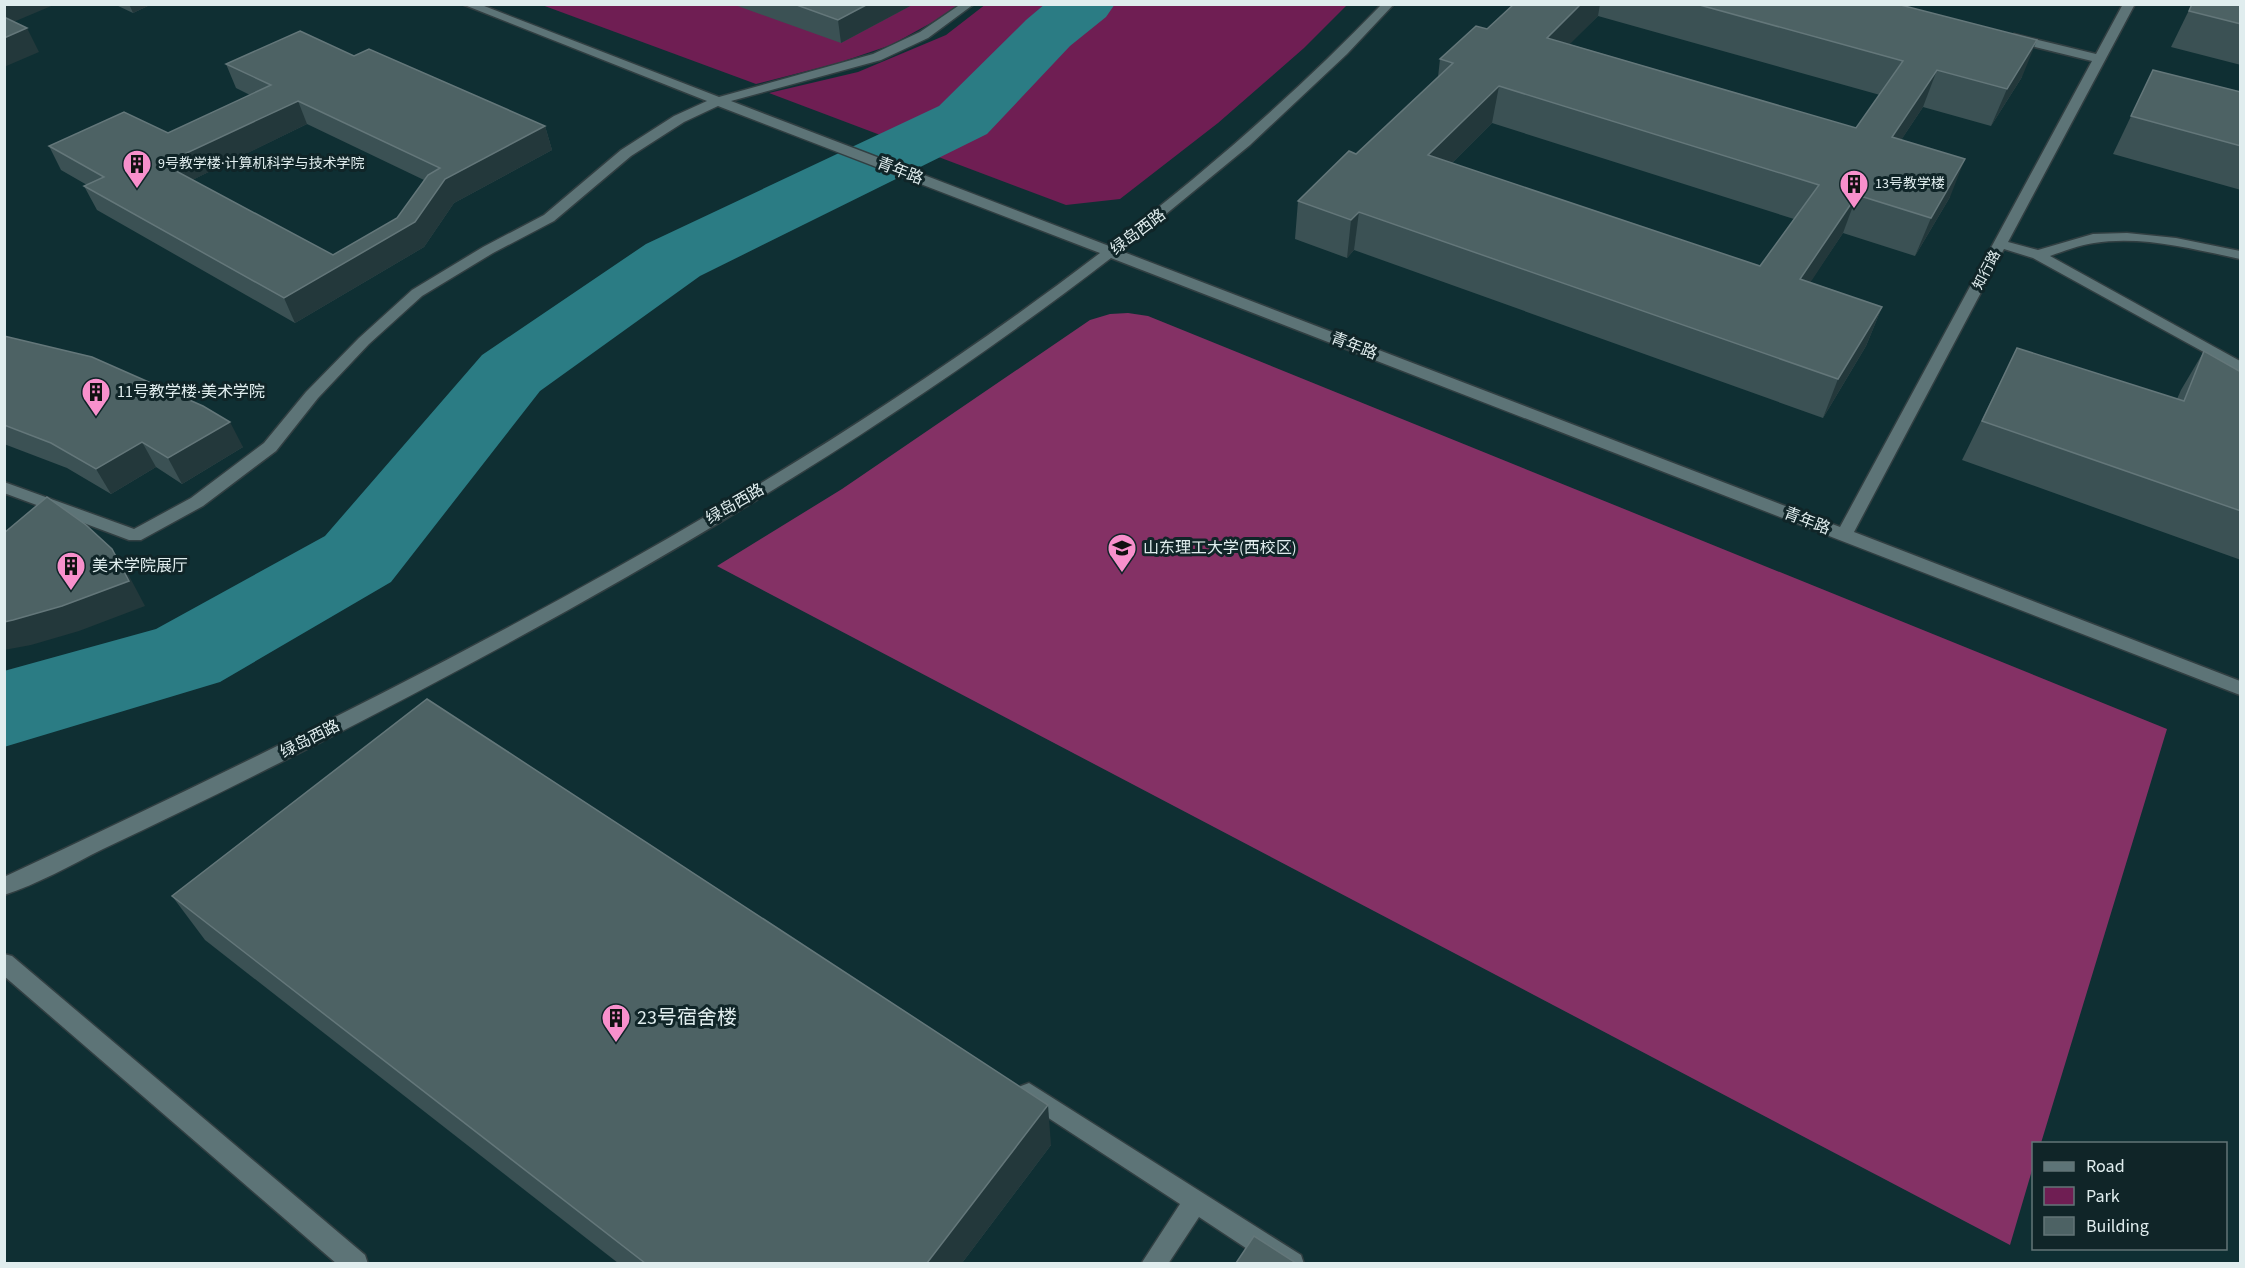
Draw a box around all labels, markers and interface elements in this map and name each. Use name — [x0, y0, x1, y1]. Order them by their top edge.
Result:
building icon: 9号教学楼·计算机科学与技术学院 — [121, 148, 153, 190]
street label: 青年路 — [874, 152, 926, 190]
place label: 9号教学楼·计算机科学与技术学院 — [158, 154, 364, 174]
building icon: 13号教学楼 — [1838, 168, 1870, 210]
place label: 13号教学楼 — [1875, 174, 1945, 194]
street label: 绿岛西路 — [1106, 204, 1170, 260]
street label: 知行路 — [1968, 247, 2006, 293]
street label: 青年路 — [1328, 327, 1380, 365]
building icon: 11号教学楼·美术学院 — [80, 376, 112, 418]
place label: 11号教学楼·美术学院 — [117, 381, 265, 403]
street label: 绿岛西路 — [702, 478, 768, 530]
street label: 青年路 — [1781, 502, 1833, 540]
school or university icon: 山东理工大学(西校区) — [1106, 532, 1138, 574]
place label: 山东理工大学(西校区) — [1143, 537, 1297, 559]
building icon: 美术学院展厅 — [55, 550, 87, 592]
place label: 美术学院展厅 — [92, 555, 188, 577]
street label: 绿岛西路 — [276, 715, 344, 763]
building icon: 23号宿舍楼 — [600, 1002, 632, 1044]
place label: 23号宿舍楼 — [637, 1004, 737, 1032]
legend — [2032, 1142, 2227, 1250]
text: Road — [2086, 1154, 2125, 1179]
text: Park — [2086, 1184, 2120, 1209]
text: Building — [2086, 1214, 2149, 1239]

